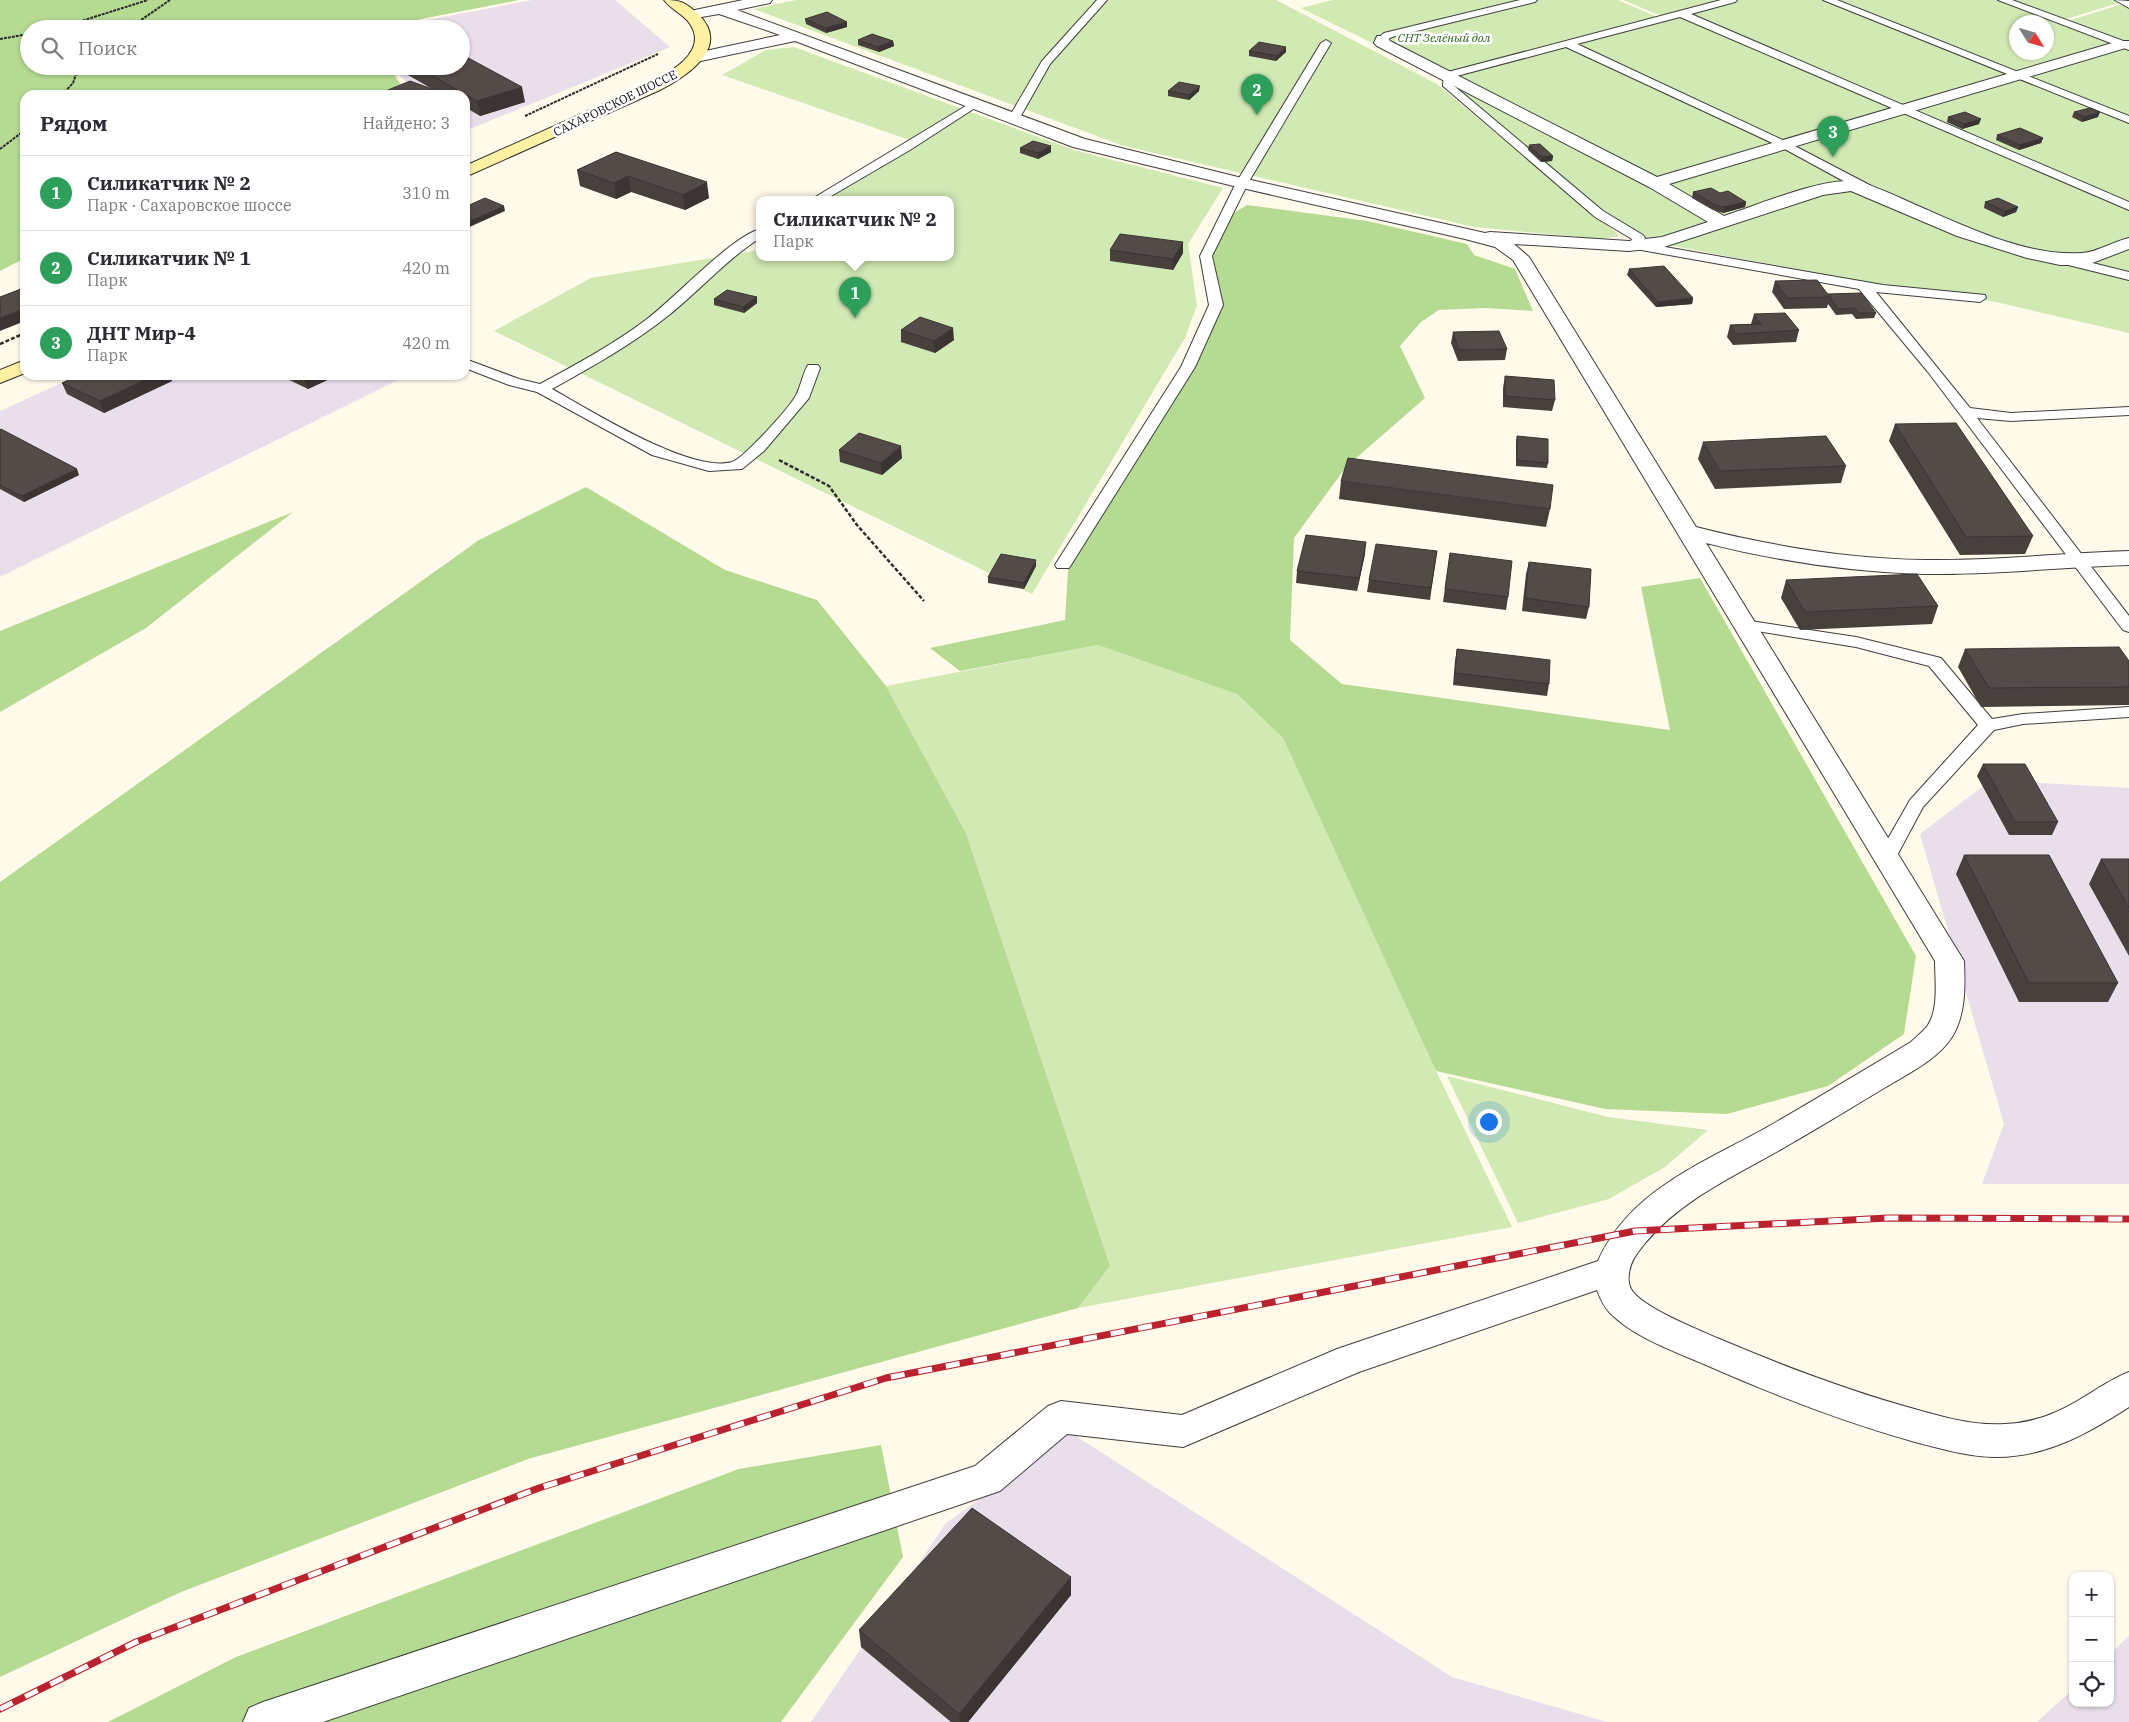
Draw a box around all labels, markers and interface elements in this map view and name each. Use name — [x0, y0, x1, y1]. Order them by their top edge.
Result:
north arrow — [2009, 15, 2054, 60]
search box — [20, 20, 470, 75]
park label: СНТ Зелёный дол — [1398, 30, 1491, 45]
icon: search — [38, 34, 66, 62]
text: Поиск — [78, 36, 137, 60]
street label: САХАРОВСКОЕ ШОССЕ — [551, 67, 679, 139]
pin: 2 — [1241, 74, 1273, 115]
text: Рядом — [40, 109, 108, 137]
text: Найдено: 3 — [362, 113, 450, 133]
pin: 3 — [1817, 116, 1849, 157]
text: Силикатчик № 2 — [87, 171, 251, 195]
text: 1 — [51, 183, 61, 203]
text: 310 m — [402, 183, 450, 203]
text: Парк · Сахаровское шоссе — [87, 195, 291, 215]
popup — [756, 196, 954, 261]
text: Силикатчик № 2 — [773, 207, 937, 231]
text: Парк — [773, 231, 814, 251]
text: Силикатчик № 1 — [87, 246, 251, 270]
text: 2 — [51, 258, 61, 278]
text: 420 m — [402, 258, 450, 278]
text: Парк — [87, 270, 127, 290]
pin: 1 — [839, 277, 871, 318]
text: ДНТ Мир-4 — [87, 321, 196, 345]
text: 3 — [51, 333, 61, 353]
text: 420 m — [402, 333, 450, 353]
text: Парк — [87, 345, 127, 365]
your location — [1476, 1109, 1502, 1135]
map controls — [2069, 1572, 2114, 1707]
button: + — [2069, 1572, 2114, 1617]
button: − — [2069, 1617, 2114, 1662]
button: locate — [2069, 1662, 2114, 1707]

